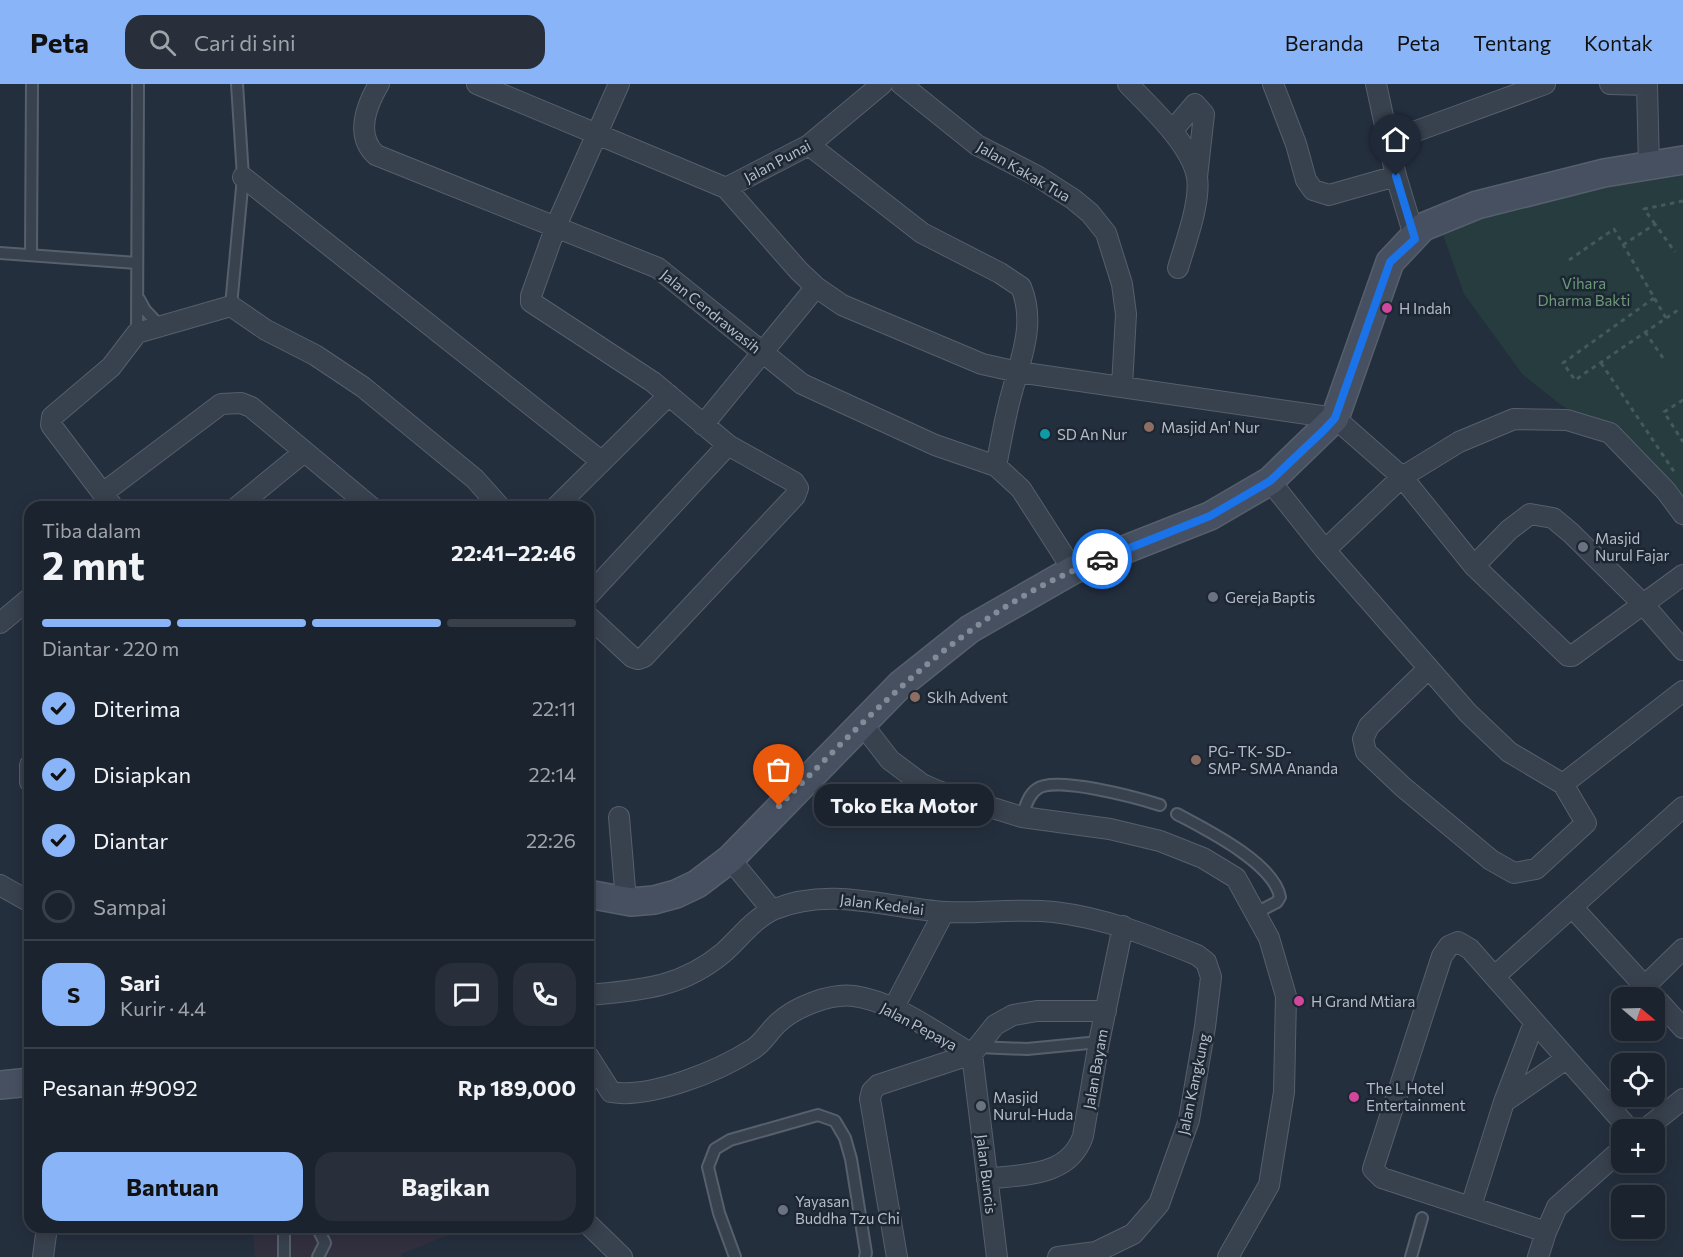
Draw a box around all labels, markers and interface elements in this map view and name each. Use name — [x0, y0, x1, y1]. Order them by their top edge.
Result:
search box — [125, 15, 545, 69]
text: Peta — [30, 25, 89, 59]
icon: search — [146, 26, 179, 59]
text: Cari di sini — [194, 29, 296, 56]
text: Beranda — [1285, 30, 1364, 55]
text: Peta — [1397, 30, 1440, 55]
text: Tentang — [1473, 30, 1551, 55]
text: Kontak — [1584, 30, 1653, 55]
pin — [1370, 114, 1421, 176]
icon: home — [1379, 123, 1412, 156]
street label: Jalan Punai — [740, 136, 814, 186]
street label: Jalan Kakak Tua — [974, 137, 1074, 205]
street label: Jalan Cendrawasih — [657, 265, 765, 357]
park label: Vihara Dharma Bakti — [1538, 274, 1630, 309]
place label: H Indah — [1399, 299, 1451, 317]
marker: H Indah — [1380, 301, 1394, 315]
place label: Masjid An' Nur — [1161, 418, 1260, 436]
marker: Masjid An' Nur — [1142, 420, 1156, 434]
place label: SD An Nur — [1057, 425, 1127, 443]
marker: SD An Nur — [1038, 427, 1052, 441]
text: Tiba dalam — [42, 518, 141, 542]
courier — [1072, 529, 1132, 589]
place label: Masjid Nurul Fajar — [1595, 529, 1670, 564]
text: 22:41–22:46 — [451, 539, 576, 566]
text: 2 mnt — [42, 540, 145, 588]
marker: Masjid Nurul Fajar — [1576, 540, 1590, 554]
icon: car — [1086, 543, 1119, 576]
place label: Gereja Baptis — [1225, 588, 1315, 606]
marker: Gereja Baptis — [1206, 590, 1220, 604]
text: Diantar · 220 m — [42, 636, 179, 660]
place label: Sklh Advent — [927, 688, 1008, 706]
marker: Sklh Advent — [908, 690, 922, 704]
icon: check — [42, 692, 75, 725]
text: Diterima — [93, 695, 180, 722]
text: 22:11 — [532, 696, 576, 720]
place label: PG- TK- SD- SMP- SMA Ananda — [1208, 742, 1338, 777]
pin — [753, 744, 804, 806]
icon: bag — [762, 753, 795, 786]
marker: PG- TK- SD- SMP- SMA Ananda — [1189, 753, 1203, 767]
icon: check — [42, 758, 75, 791]
text: Disiapkan — [93, 761, 191, 788]
text: 22:14 — [529, 762, 576, 786]
callout: Toko Eka Motor — [815, 785, 995, 827]
text: Toko Eka Motor — [830, 793, 978, 817]
icon: check — [42, 824, 75, 857]
text: Diantar — [93, 827, 168, 854]
text: 22:26 — [526, 828, 576, 852]
street label: Jalan Kedelai — [839, 890, 925, 918]
text: Sampai — [93, 893, 167, 920]
button: chat — [435, 963, 498, 1026]
button: phone — [513, 963, 576, 1026]
text: Sari — [120, 969, 160, 996]
text: S — [67, 981, 80, 1008]
north arrow — [1611, 987, 1665, 1041]
map controls — [1611, 987, 1665, 1239]
place label: H Grand Mtiara — [1311, 992, 1415, 1010]
marker: H Grand Mtiara — [1292, 994, 1306, 1008]
text: Kurir · 4.4 — [120, 996, 206, 1020]
street label: Jalan Pepaya — [878, 998, 960, 1054]
street label: Jalan Bayam — [1079, 1027, 1111, 1111]
street label: Jalan Kangkung — [1173, 1032, 1213, 1136]
button: locate — [1611, 1053, 1665, 1107]
text: Pesanan #9092 — [42, 1074, 198, 1101]
text: Rp 189,000 — [458, 1074, 576, 1101]
place label: The L Hotel Entertainment — [1366, 1079, 1466, 1114]
place label: Masjid Nurul-Huda — [993, 1088, 1073, 1123]
marker: The L Hotel Entertainment — [1347, 1090, 1361, 1104]
marker: Masjid Nurul-Huda — [974, 1099, 988, 1113]
button: + — [1611, 1119, 1665, 1173]
street label: Jalan Buncis — [973, 1133, 1001, 1215]
button: Bantuan — [42, 1152, 303, 1221]
button: Bagikan — [315, 1152, 576, 1221]
button: − — [1611, 1185, 1665, 1239]
place label: Yayasan Buddha Tzu Chi — [795, 1192, 900, 1227]
marker: Yayasan Buddha Tzu Chi — [776, 1203, 790, 1217]

